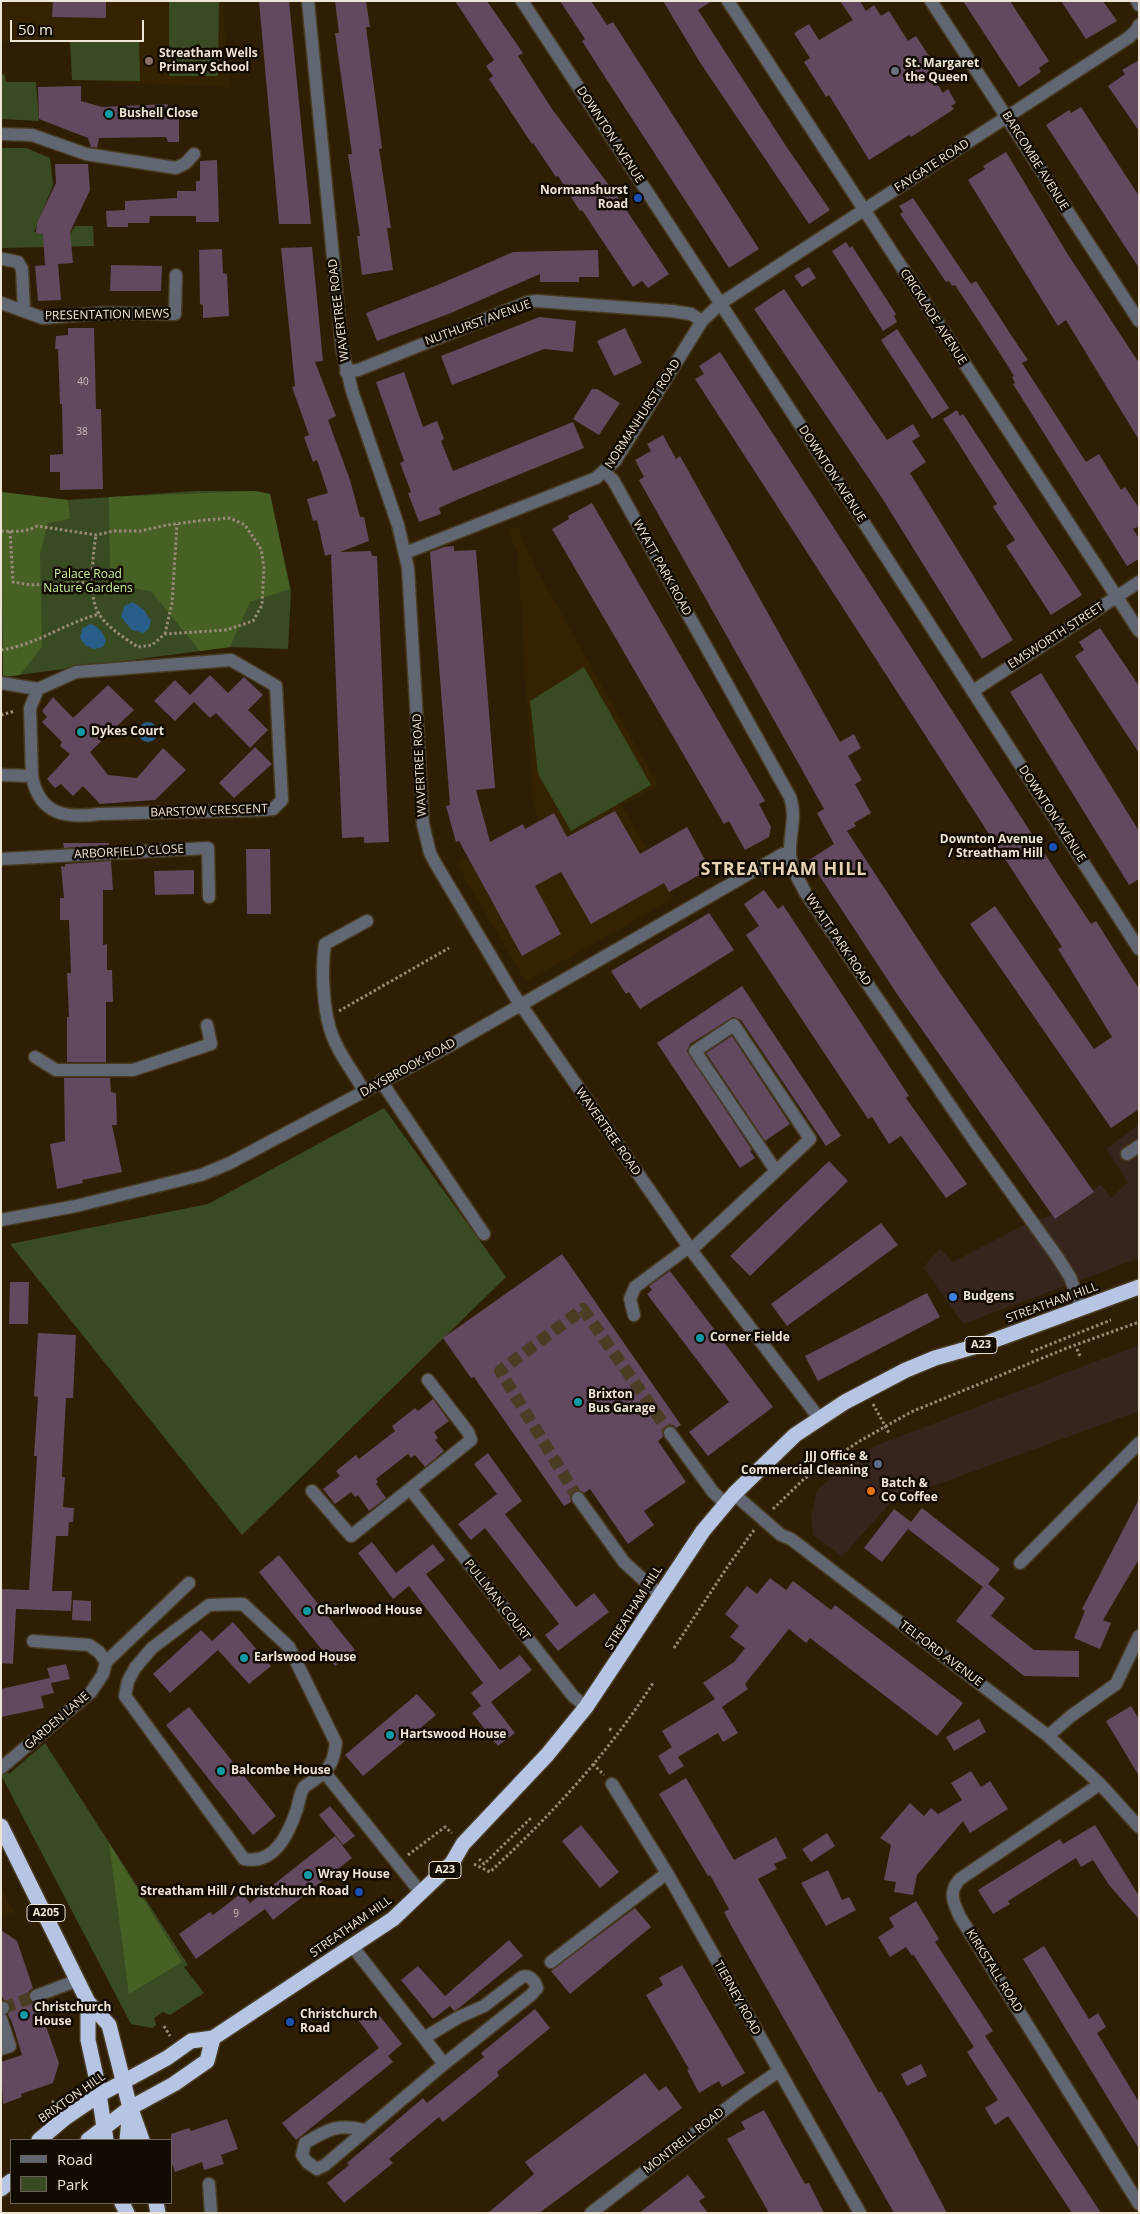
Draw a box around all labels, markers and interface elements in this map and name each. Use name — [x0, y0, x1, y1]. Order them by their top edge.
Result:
scale bar — [12, 10, 146, 42]
text: 50 m — [18, 19, 53, 39]
place label: Streatham Wells Primary School — [159, 47, 258, 75]
marker: Streatham Wells Primary School — [143, 55, 155, 67]
place label: St. Margaret the Queen — [905, 57, 979, 85]
marker: St. Margaret the Queen — [889, 65, 901, 77]
street label: DOWNTON AVENUE — [573, 84, 647, 186]
place label: Bushell Close — [119, 107, 198, 121]
marker: Bushell Close — [103, 108, 115, 120]
street label: BARCOMBE AVENUE — [999, 109, 1071, 213]
street label: FAYGATE ROAD — [892, 136, 972, 196]
place label: Normanshurst Road — [540, 184, 628, 212]
marker: Normanshurst Road — [632, 192, 644, 204]
street label: WAVERTREE ROAD — [326, 258, 352, 362]
street label: CRICKLADE AVENUE — [897, 266, 969, 368]
street label: NUTHURST AVENUE — [423, 297, 533, 349]
street label: PRESENTATION MEWS — [45, 307, 169, 323]
street label: NORMANHURST ROAD — [602, 357, 684, 471]
house number: 40 — [77, 376, 89, 388]
street label: DOWNTON AVENUE — [795, 423, 869, 525]
house number: 38 — [76, 426, 88, 438]
street label: WYATT PARK ROAD — [630, 518, 694, 618]
park label: Palace Road Nature Gardens — [43, 568, 133, 596]
street label: EMSWORTH STREET — [1006, 600, 1106, 672]
street label: WAVERTREE ROAD — [410, 713, 430, 817]
place label: Dykes Court — [91, 725, 164, 739]
marker: Dykes Court — [75, 726, 87, 738]
street label: DOWNTON AVENUE — [1015, 763, 1089, 865]
street label: BARSTOW CRESCENT — [150, 802, 268, 820]
place label: Downton Avenue / Streatham Hill — [940, 833, 1043, 861]
marker: Downton Avenue / Streatham Hill — [1047, 841, 1059, 853]
street label: ARBORFIELD CLOSE — [74, 842, 184, 862]
district label: STREATHAM HILL — [699, 859, 869, 881]
street label: WYATT PARK ROAD — [802, 891, 874, 989]
street label: DAYSBROOK ROAD — [358, 1036, 458, 1100]
street label: WAVERTREE ROAD — [572, 1086, 644, 1178]
street label: STREATHAM HILL — [1004, 1280, 1100, 1326]
place label: Budgens — [963, 1290, 1014, 1304]
marker: Budgens — [947, 1291, 959, 1303]
place label: Corner Fielde — [710, 1331, 790, 1345]
marker: Corner Fielde — [694, 1332, 706, 1344]
road number: A23 — [965, 1336, 997, 1354]
place label: Brixton Bus Garage — [588, 1388, 656, 1416]
marker: Brixton Bus Garage — [572, 1396, 584, 1408]
place label: JJJ Office & Commercial Cleaning — [741, 1450, 868, 1478]
marker: JJJ Office & Commercial Cleaning — [872, 1458, 884, 1470]
place label: Batch & Co Coffee — [881, 1477, 938, 1505]
marker: Batch & Co Coffee — [865, 1485, 877, 1497]
street label: PULLMAN COURT — [461, 1557, 533, 1643]
street label: STREATHAM HILL — [602, 1563, 666, 1653]
place label: Charlwood House — [317, 1604, 422, 1618]
marker: Charlwood House — [301, 1605, 313, 1617]
street label: TELFORD AVENUE — [897, 1618, 985, 1690]
place label: Earlswood House — [254, 1651, 356, 1665]
marker: Earlswood House — [238, 1652, 250, 1664]
street label: GARDEN LANE — [22, 1689, 92, 1753]
place label: Hartswood House — [400, 1728, 506, 1742]
marker: Hartswood House — [384, 1729, 396, 1741]
place label: Balcombe House — [231, 1764, 331, 1778]
marker: Balcombe House — [215, 1765, 227, 1777]
road number: A23 — [429, 1862, 461, 1878]
place label: Wray House — [318, 1868, 390, 1882]
marker: Wray House — [302, 1869, 314, 1881]
place label: Streatham Hill / Christchurch Road — [140, 1885, 349, 1899]
marker: Streatham Hill / Christchurch Road — [353, 1886, 365, 1898]
street label: STREATHAM HILL — [307, 1893, 395, 1961]
road number: A205 — [27, 1905, 65, 1922]
house number: 9 — [233, 1908, 239, 1920]
street label: KIRKSTALL ROAD — [963, 1927, 1025, 2015]
street label: TIERNEY ROAD — [711, 1958, 763, 2038]
place label: Christchurch House — [34, 2001, 111, 2029]
place label: Christchurch Road — [300, 2008, 377, 2036]
marker: Christchurch House — [18, 2009, 30, 2021]
marker: Christchurch Road — [284, 2016, 296, 2028]
street label: BRIXTON HILL — [36, 2070, 108, 2126]
street label: MONTRELL ROAD — [641, 2105, 727, 2177]
legend — [10, 2139, 172, 2204]
text: Road — [57, 2149, 93, 2169]
text: Park — [57, 2174, 88, 2194]

